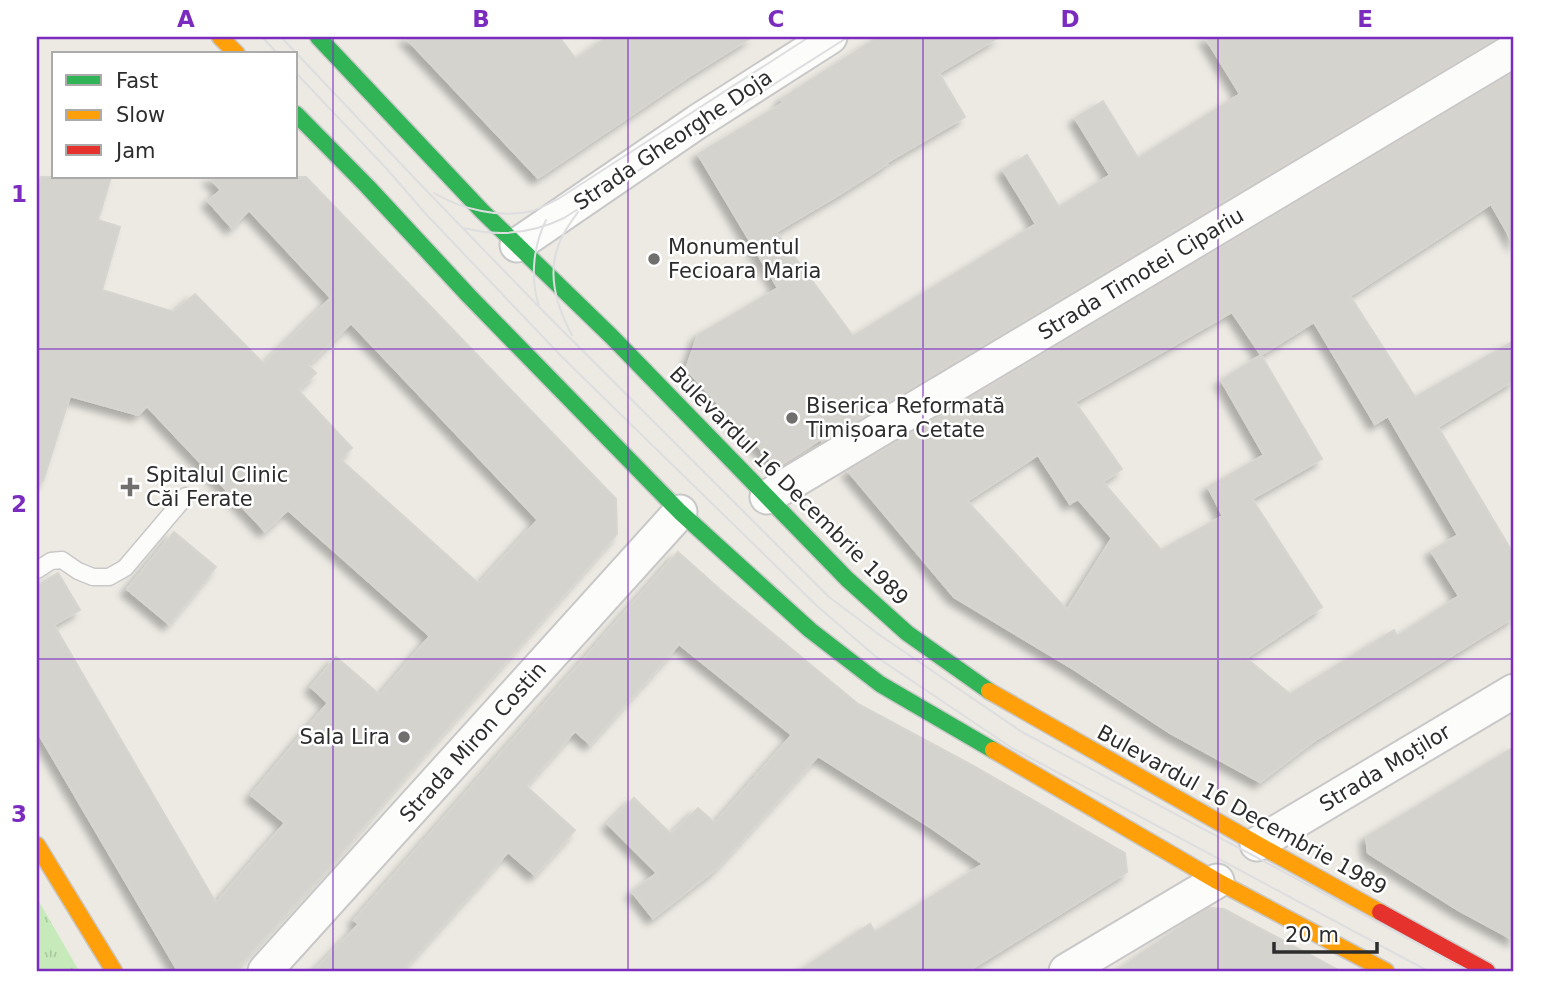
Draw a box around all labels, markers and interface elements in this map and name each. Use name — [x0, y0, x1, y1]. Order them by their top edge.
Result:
text: A — [177, 6, 195, 32]
text: B — [472, 6, 490, 32]
text: C — [768, 6, 784, 32]
text: D — [1060, 6, 1080, 32]
text: E — [1357, 6, 1373, 32]
legend — [52, 52, 298, 178]
street label: Strada Gheorghe Doja — [569, 65, 777, 215]
text: Fast — [116, 69, 158, 93]
text: Slow — [116, 103, 165, 127]
text: Jam — [114, 139, 156, 163]
text: 1 — [11, 181, 27, 207]
street label: Strada Timotei Cipariu — [1034, 203, 1248, 345]
place label: Monumentul Fecioara Maria — [668, 235, 821, 283]
marker: Monumentul Fecioara Maria — [646, 251, 662, 267]
street label: Bulevardul 16 Decembrie 1989 — [665, 362, 913, 610]
place label: Biserica Reformată Timișoara Cetate — [805, 394, 1005, 442]
marker: Biserica Reformată Timișoara Cetate — [784, 410, 800, 426]
place label: Spitalul Clinic Căi Ferate — [146, 463, 288, 511]
marker: Spitalul Clinic Căi Ferate — [120, 477, 140, 497]
text: 2 — [11, 491, 27, 517]
street label: Strada Miron Costin — [395, 657, 551, 827]
street label: Strada Moților — [1315, 719, 1455, 816]
street label: Bulevardul 16 Decembrie 1989 — [1093, 720, 1391, 900]
place label: Sala Lira — [299, 725, 390, 749]
marker: Sala Lira — [396, 729, 412, 745]
text: 3 — [11, 801, 27, 827]
scale bar — [1274, 910, 1378, 954]
text: 20 m — [1285, 923, 1339, 947]

